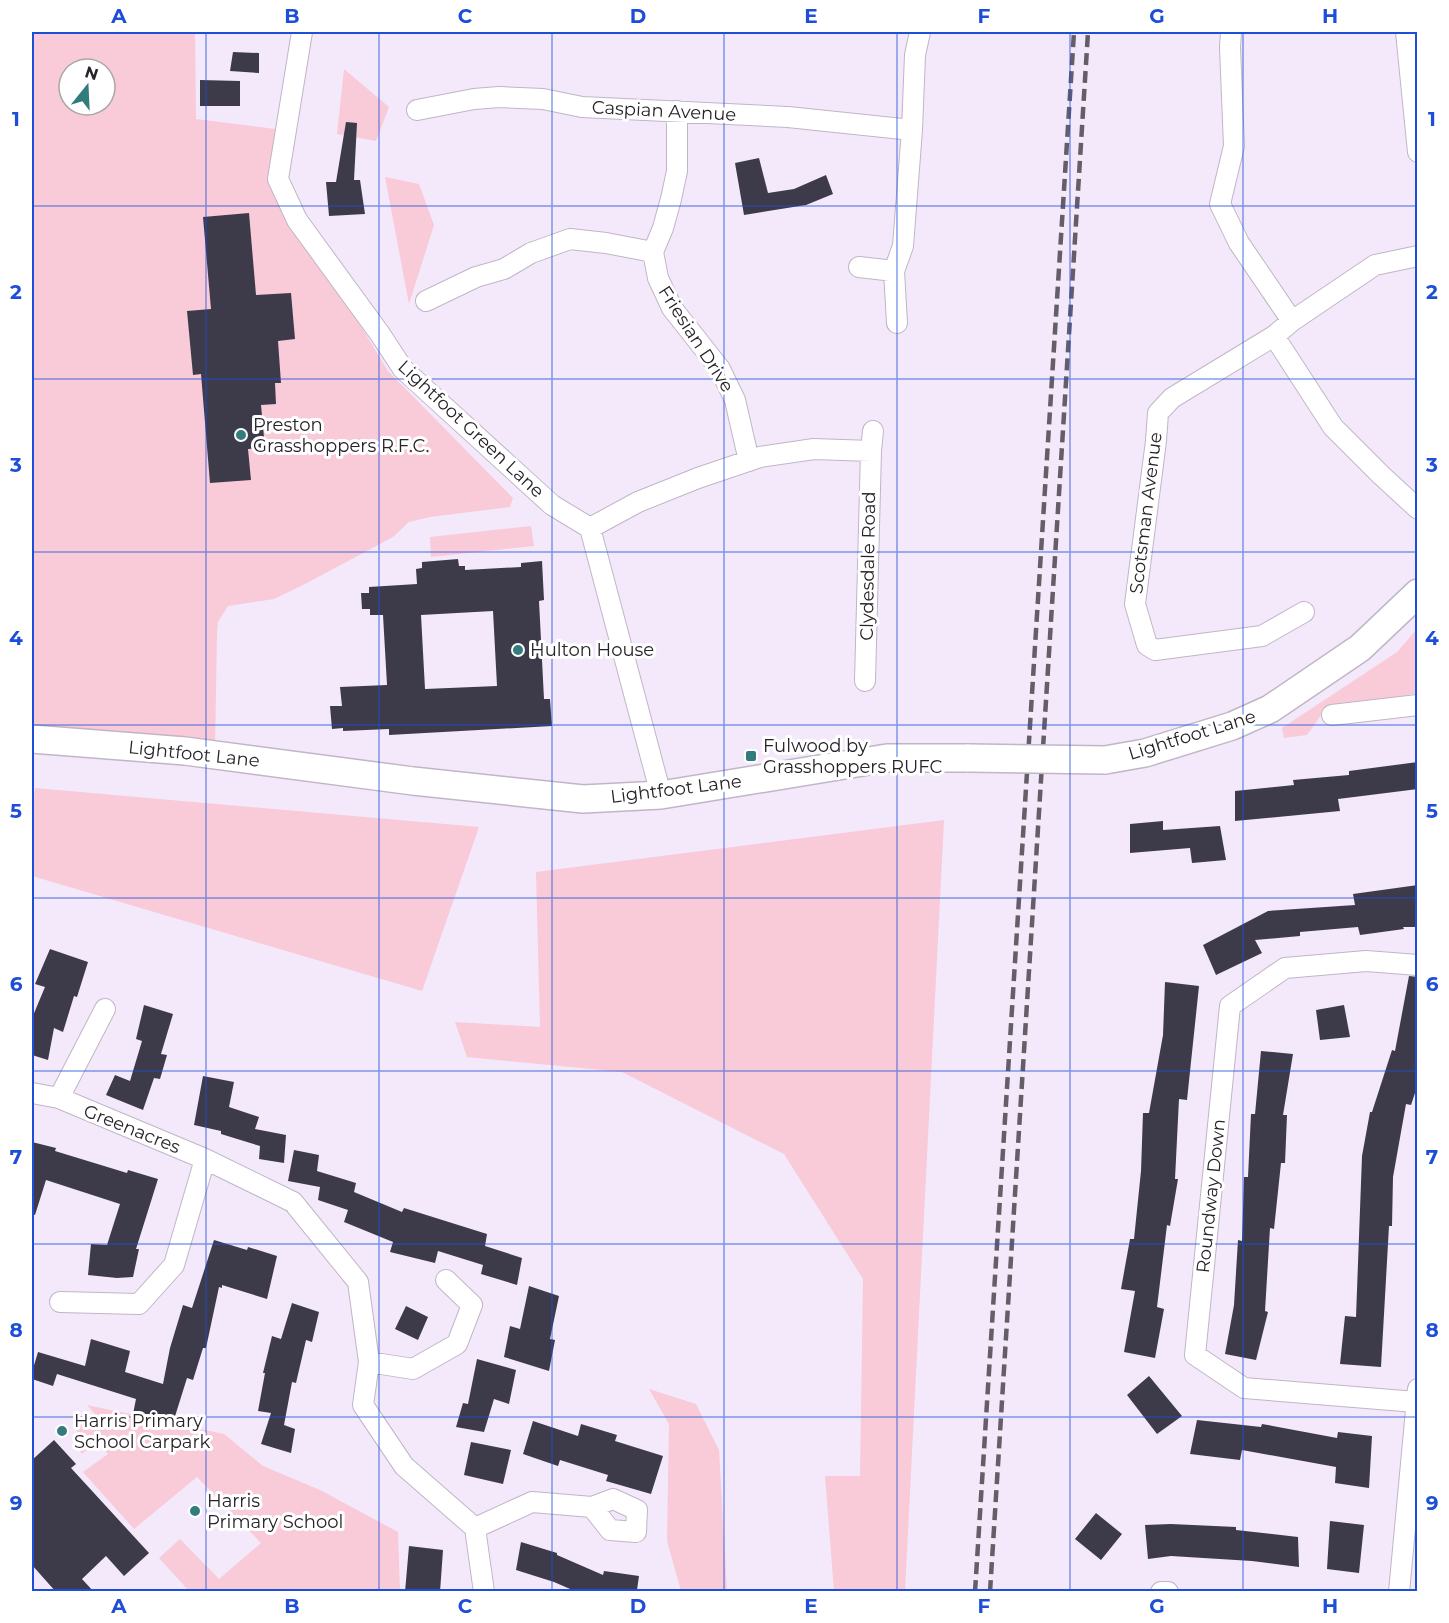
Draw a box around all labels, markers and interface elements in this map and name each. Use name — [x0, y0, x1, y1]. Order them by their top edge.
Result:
text: A — [110, 4, 127, 28]
text: B — [284, 4, 300, 28]
text: C — [458, 4, 473, 28]
text: D — [630, 4, 646, 28]
text: E — [804, 4, 818, 28]
text: F — [978, 4, 991, 28]
text: G — [1149, 4, 1165, 28]
text: H — [1322, 4, 1338, 28]
north arrow — [57, 57, 117, 117]
text: N — [82, 62, 101, 84]
street label: Caspian Avenue — [591, 96, 737, 126]
text: 1 — [12, 107, 20, 131]
text: 1 — [1428, 107, 1436, 131]
text: 2 — [10, 280, 22, 304]
text: 2 — [1426, 280, 1438, 304]
street label: Friesian Drive — [653, 282, 739, 396]
street label: Lightfoot Green Lane — [393, 356, 549, 502]
place label: Preston Grasshoppers R.F.C. — [253, 414, 429, 457]
marker: Preston Grasshoppers R.F.C. — [234, 428, 248, 442]
street label: Scotsman Avenue — [1125, 431, 1167, 595]
text: 3 — [9, 453, 22, 477]
text: 3 — [1425, 453, 1438, 477]
street label: Clydesdale Road — [856, 491, 880, 641]
text: 4 — [9, 626, 23, 650]
text: 4 — [1425, 626, 1439, 650]
place label: Hulton House — [530, 639, 654, 661]
marker: Hulton House — [511, 643, 525, 657]
street label: Lightfoot Lane — [1126, 705, 1258, 765]
place label: Fulwood by Grasshoppers RUFC — [763, 735, 943, 778]
street label: Lightfoot Lane — [127, 736, 261, 772]
marker: Fulwood by Grasshoppers RUFC — [744, 749, 758, 763]
street label: Lightfoot Lane — [609, 770, 743, 808]
text: 5 — [10, 799, 22, 823]
text: 5 — [1426, 799, 1438, 823]
text: 6 — [10, 972, 23, 996]
text: 6 — [1426, 972, 1439, 996]
street label: Greenacres — [80, 1100, 184, 1158]
street label: Roundway Down — [1192, 1118, 1230, 1274]
text: 7 — [10, 1145, 22, 1169]
text: 7 — [1426, 1145, 1438, 1169]
text: 8 — [9, 1318, 23, 1342]
text: 8 — [1425, 1318, 1439, 1342]
place label: Harris Primary School Carpark — [74, 1410, 211, 1453]
marker: Harris Primary School Carpark — [55, 1424, 69, 1438]
place label: Harris Primary School — [207, 1490, 343, 1533]
text: 9 — [10, 1491, 22, 1515]
text: 9 — [1426, 1491, 1438, 1515]
marker: Harris Primary School — [188, 1504, 202, 1518]
text: A — [110, 1594, 127, 1618]
text: B — [284, 1594, 300, 1618]
text: C — [458, 1594, 473, 1618]
text: D — [630, 1594, 646, 1618]
text: E — [804, 1594, 818, 1618]
text: F — [978, 1594, 991, 1618]
text: G — [1149, 1594, 1165, 1618]
text: H — [1322, 1594, 1338, 1618]

